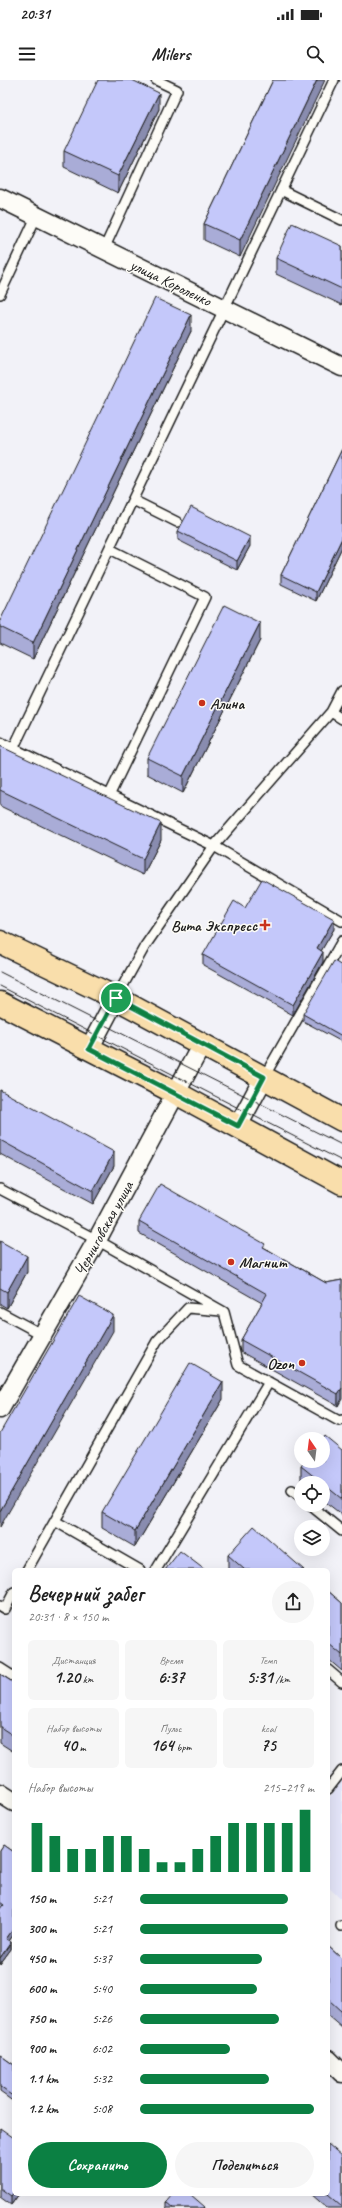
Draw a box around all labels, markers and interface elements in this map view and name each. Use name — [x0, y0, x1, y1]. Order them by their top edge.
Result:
text: 20:31 — [20, 5, 50, 24]
icon: menu — [16, 43, 38, 65]
text: Milers — [152, 43, 190, 65]
icon: search — [304, 43, 326, 65]
street label: улица Короленко — [126, 254, 216, 312]
place label: Алина — [210, 694, 245, 714]
marker: Алина — [197, 698, 207, 708]
place label: Вита Экспресс — [171, 916, 258, 936]
marker: Вита Экспресс — [260, 920, 270, 930]
pin — [99, 981, 133, 1015]
icon: arrive — [105, 987, 127, 1009]
street label: Черниговская улица — [70, 1176, 139, 1279]
place label: Магнит — [239, 1253, 288, 1273]
marker: Магнит — [226, 1257, 236, 1267]
place label: Ozon — [267, 1354, 295, 1374]
marker: Ozon — [297, 1358, 307, 1368]
north arrow — [294, 1432, 330, 1468]
map controls — [294, 1432, 330, 1556]
button: locate — [294, 1476, 330, 1512]
button: layers — [294, 1520, 330, 1556]
text: Вечерний забег — [28, 1580, 143, 1608]
button: share — [272, 1581, 314, 1623]
text: 20:31 · 8 × 150 m — [28, 1609, 109, 1625]
text: Дистанция — [52, 1653, 96, 1667]
text: Время — [159, 1653, 183, 1667]
text: Темп — [259, 1653, 277, 1667]
text: 1.20 — [54, 1667, 80, 1688]
text: 6:37 — [158, 1667, 184, 1688]
text: 5:31 — [247, 1667, 273, 1688]
text: km — [80, 1672, 94, 1686]
text: /km — [273, 1672, 290, 1686]
text: Набор высоты — [46, 1721, 101, 1735]
text: Пульс — [160, 1721, 182, 1735]
text: kcal — [261, 1721, 276, 1735]
text: 40 — [62, 1735, 77, 1756]
text: 164 — [150, 1735, 174, 1756]
text: 75 — [261, 1735, 276, 1756]
text: m — [77, 1740, 86, 1754]
text: bpm — [174, 1740, 192, 1754]
text: Набор высоты — [28, 1780, 93, 1796]
text: 215–219 m — [263, 1780, 314, 1796]
text: 150 m — [28, 1891, 56, 1907]
text: 5:21 — [92, 1891, 112, 1907]
text: 300 m — [28, 1921, 56, 1937]
text: 5:21 — [92, 1921, 112, 1937]
text: 450 m — [28, 1951, 56, 1967]
text: 5:37 — [92, 1951, 112, 1967]
text: 600 m — [28, 1981, 56, 1997]
text: 5:40 — [92, 1981, 112, 1997]
text: 750 m — [28, 2011, 56, 2027]
text: 5:26 — [92, 2011, 112, 2027]
text: 900 m — [28, 2041, 56, 2057]
text: 6:02 — [92, 2041, 112, 2057]
text: 1.1 km — [28, 2071, 58, 2087]
text: 5:32 — [92, 2071, 112, 2087]
text: 1.2 km — [28, 2101, 58, 2117]
text: 5:08 — [92, 2101, 112, 2117]
button: Сохранить — [28, 2142, 167, 2188]
button: Поделиться — [175, 2142, 314, 2188]

